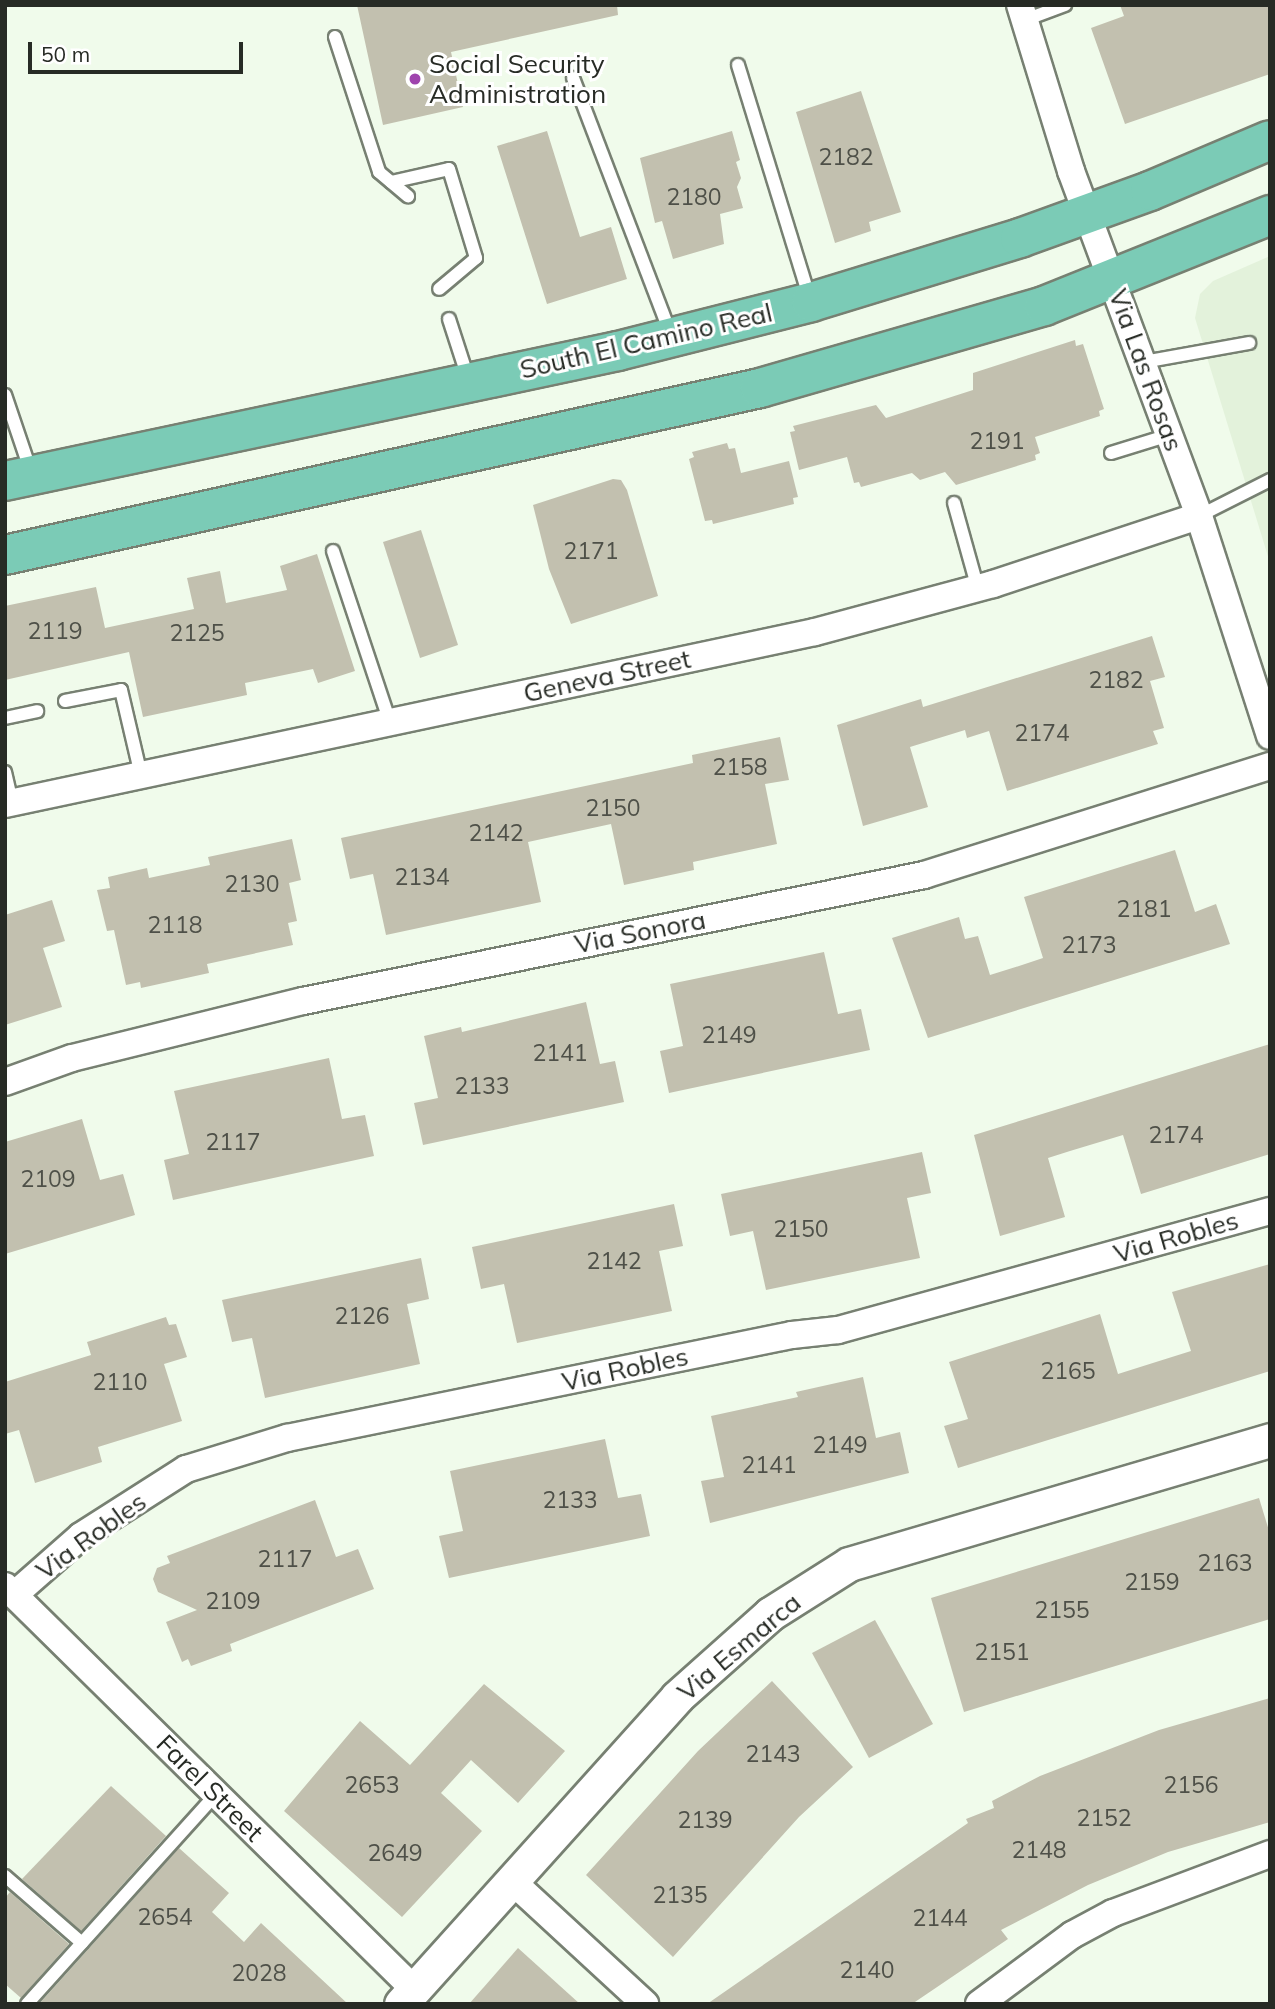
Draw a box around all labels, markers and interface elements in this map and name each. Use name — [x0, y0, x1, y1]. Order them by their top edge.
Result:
scale bar — [32, 28, 247, 72]
text: 50 m — [41, 41, 90, 67]
place label: Social Security Administration — [429, 48, 606, 110]
marker: Social Security Administration — [407, 71, 423, 87]
house number: 2182 — [818, 143, 874, 171]
house number: 2180 — [666, 183, 722, 211]
street label: Via Las Rosas — [1102, 285, 1190, 455]
street label: South El Camino Real — [517, 297, 775, 385]
house number: 2191 — [969, 427, 1025, 455]
house number: 2171 — [563, 537, 619, 565]
house number: 2119 — [27, 617, 83, 645]
house number: 2125 — [169, 619, 225, 647]
street label: Geneva Street — [521, 643, 693, 709]
house number: 2182 — [1088, 666, 1144, 694]
house number: 2174 — [1014, 719, 1070, 747]
house number: 2158 — [712, 753, 768, 781]
house number: 2150 — [585, 794, 641, 822]
house number: 2142 — [468, 819, 524, 847]
house number: 2134 — [394, 863, 450, 891]
house number: 2130 — [224, 870, 280, 898]
house number: 2181 — [1116, 895, 1172, 923]
street label: Via Sonora — [572, 904, 708, 960]
house number: 2118 — [147, 911, 203, 939]
house number: 2173 — [1061, 931, 1117, 959]
house number: 2149 — [701, 1021, 757, 1049]
house number: 2141 — [532, 1039, 588, 1067]
house number: 2133 — [454, 1072, 510, 1100]
house number: 2174 — [1148, 1121, 1204, 1149]
house number: 2117 — [205, 1128, 261, 1156]
house number: 2109 — [20, 1165, 76, 1193]
street label: Via Robles — [1110, 1204, 1242, 1270]
house number: 2150 — [773, 1215, 829, 1243]
house number: 2142 — [586, 1247, 642, 1275]
house number: 2126 — [334, 1302, 390, 1330]
street label: Via Robles — [559, 1340, 691, 1398]
house number: 2165 — [1040, 1357, 1096, 1385]
house number: 2110 — [92, 1368, 148, 1396]
house number: 2149 — [812, 1431, 868, 1459]
house number: 2141 — [741, 1451, 797, 1479]
street label: Via Robles — [30, 1486, 152, 1586]
house number: 2133 — [542, 1486, 598, 1514]
house number: 2117 — [257, 1545, 313, 1573]
house number: 2163 — [1197, 1549, 1253, 1577]
house number: 2159 — [1124, 1568, 1180, 1596]
house number: 2109 — [205, 1587, 261, 1615]
street label: Via Esmarca — [671, 1587, 807, 1707]
house number: 2155 — [1034, 1596, 1090, 1624]
house number: 2151 — [974, 1638, 1030, 1666]
street label: Farel Street — [150, 1728, 270, 1848]
house number: 2143 — [745, 1740, 801, 1768]
house number: 2653 — [344, 1771, 400, 1799]
house number: 2156 — [1163, 1771, 1219, 1799]
house number: 2152 — [1076, 1804, 1132, 1832]
house number: 2139 — [677, 1806, 733, 1834]
house number: 2148 — [1011, 1836, 1067, 1864]
house number: 2649 — [367, 1839, 423, 1867]
house number: 2135 — [652, 1881, 708, 1909]
house number: 2654 — [137, 1903, 193, 1931]
house number: 2144 — [912, 1904, 968, 1932]
house number: 2140 — [839, 1956, 895, 1984]
house number: 2028 — [231, 1959, 287, 1987]

